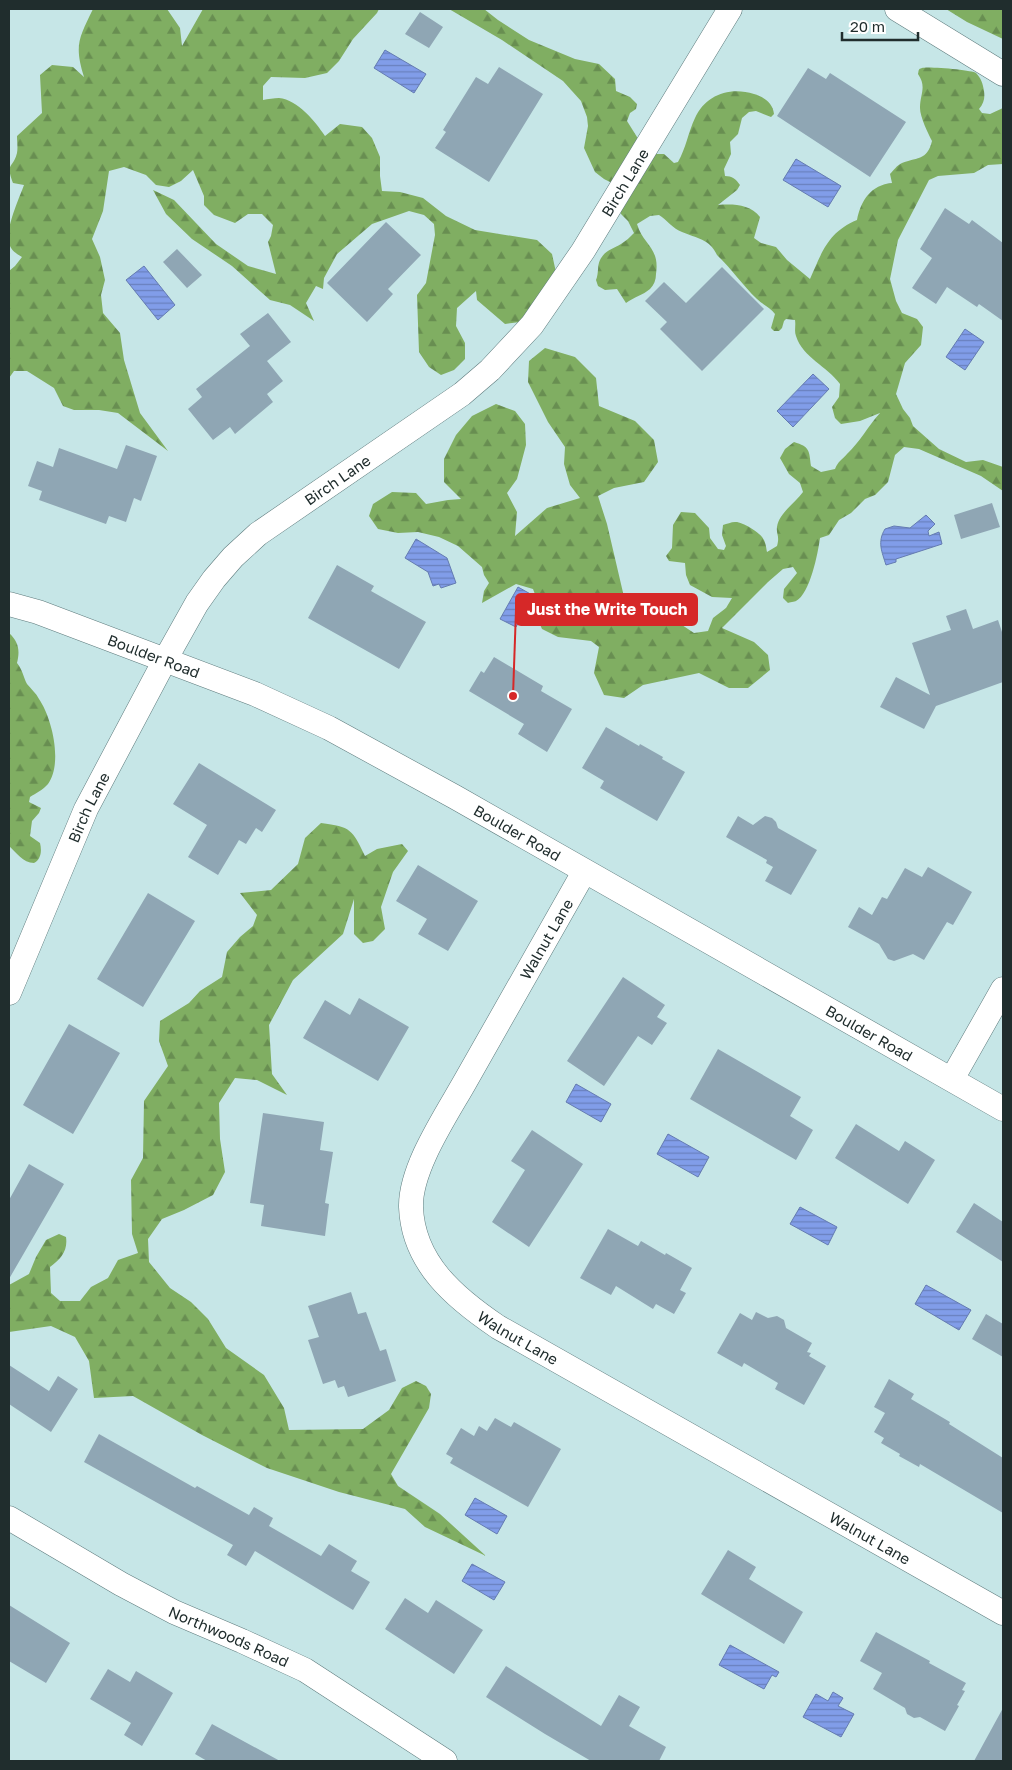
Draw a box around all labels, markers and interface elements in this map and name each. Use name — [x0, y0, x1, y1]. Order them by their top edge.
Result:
scale bar — [842, 10, 918, 42]
text: 20 m — [850, 17, 885, 35]
street label: Birch Lane — [597, 145, 652, 220]
street label: Birch Lane — [301, 451, 374, 509]
callout: Just the Write Touch — [516, 594, 697, 625]
text: Just the Write Touch — [527, 599, 687, 619]
street label: Boulder Road — [105, 630, 203, 681]
street label: Birch Lane — [64, 769, 113, 845]
street label: Boulder Road — [471, 801, 564, 864]
street label: Walnut Lane — [516, 895, 576, 983]
street label: Boulder Road — [823, 1001, 916, 1065]
street label: Walnut Lane — [474, 1307, 562, 1368]
street label: Walnut Lane — [826, 1508, 914, 1568]
street label: Northwoods Road — [166, 1602, 292, 1670]

